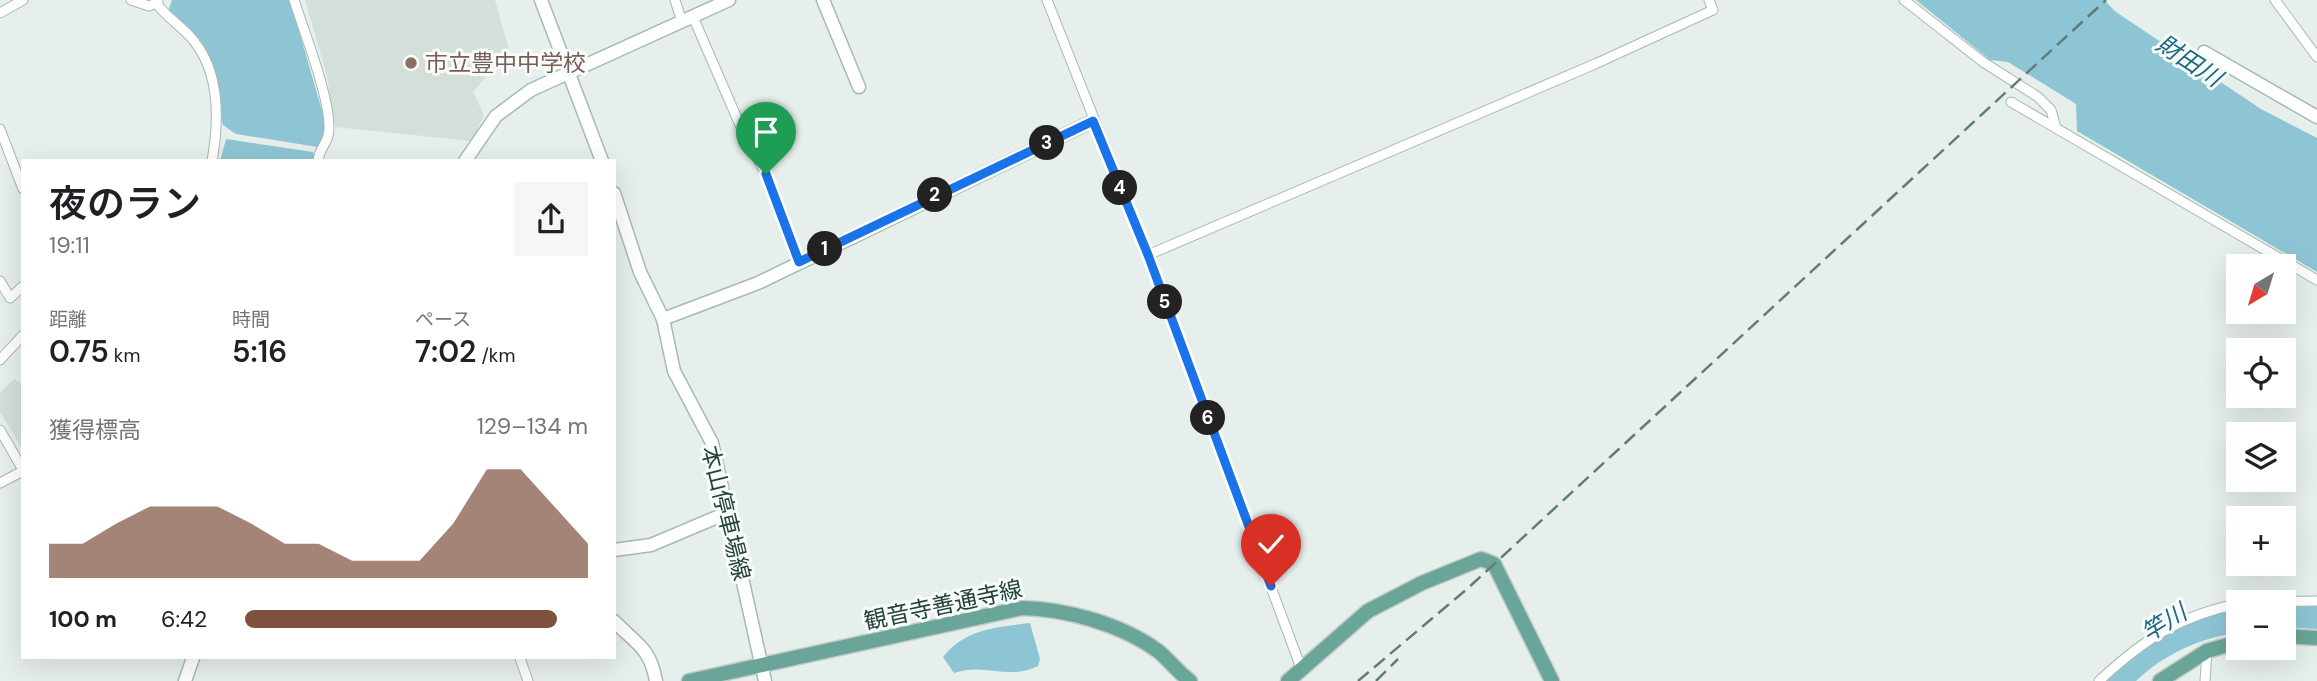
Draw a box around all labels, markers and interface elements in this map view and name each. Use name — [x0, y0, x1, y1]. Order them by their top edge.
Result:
water label: 財田川 — [2151, 28, 2230, 95]
place label: 市立豊中中学校 — [425, 48, 586, 78]
marker: 市立豊中中学校 — [403, 55, 419, 71]
pin — [736, 102, 796, 174]
icon: arrive — [747, 113, 785, 151]
pin: 3 — [1030, 125, 1064, 160]
text: 3 — [1041, 130, 1052, 155]
pin: 4 — [1102, 170, 1138, 206]
text: 4 — [1113, 175, 1126, 200]
pin: 2 — [918, 178, 953, 212]
text: 夜のラン — [49, 179, 201, 229]
button: share — [514, 182, 588, 256]
text: 2 — [929, 182, 940, 207]
text: 19:11 — [49, 230, 90, 260]
pin: 1 — [808, 232, 842, 266]
text: 1 — [821, 236, 828, 261]
north arrow — [2226, 254, 2296, 324]
map controls — [2226, 254, 2296, 660]
pin: 5 — [1148, 284, 1182, 320]
text: 5 — [1159, 289, 1170, 314]
text: 距離 — [49, 307, 87, 332]
text: 時間 — [232, 307, 270, 332]
text: ペース — [415, 307, 471, 332]
text: 0.75 — [49, 332, 109, 371]
text: 5:16 — [232, 332, 287, 371]
text: 7:02 — [415, 332, 476, 371]
button: locate — [2226, 338, 2296, 408]
text: km — [109, 343, 140, 368]
text: /km — [476, 343, 515, 368]
pin: 6 — [1190, 400, 1226, 436]
text: 6 — [1201, 405, 1214, 430]
text: 129–134 m — [477, 411, 588, 441]
text: 獲得標高 — [49, 415, 141, 445]
button: layers — [2226, 422, 2296, 492]
street label: 本山停車場線 — [695, 442, 757, 584]
button: + — [2226, 506, 2296, 576]
pin — [1241, 514, 1301, 586]
icon: check — [1252, 525, 1290, 563]
street label: 観音寺善通寺線 — [861, 574, 1025, 636]
button: − — [2226, 590, 2296, 660]
water label: 竿川 — [2135, 595, 2195, 648]
text: 100 m — [49, 604, 117, 634]
text: 6:42 — [161, 604, 207, 634]

